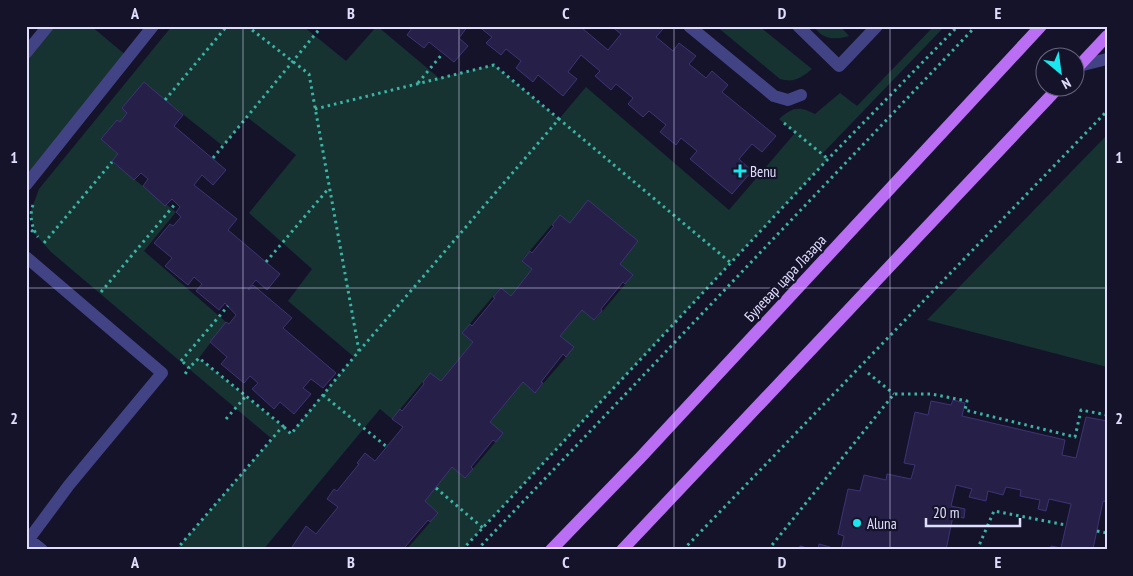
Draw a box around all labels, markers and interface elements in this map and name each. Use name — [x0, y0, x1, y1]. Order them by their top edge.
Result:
text: A — [130, 3, 140, 23]
text: B — [347, 3, 355, 23]
text: C — [562, 3, 570, 23]
text: D — [778, 3, 787, 23]
text: E — [995, 3, 1002, 23]
north arrow — [1036, 48, 1086, 98]
text: N — [1059, 74, 1074, 93]
text: 1 — [10, 147, 18, 167]
text: 1 — [1115, 147, 1123, 167]
place label: Benu — [750, 162, 776, 181]
marker: Benu — [734, 165, 746, 177]
street label: Булевар цара Лазара — [740, 231, 830, 325]
text: 2 — [10, 408, 18, 428]
text: 2 — [1115, 408, 1123, 428]
scale bar — [926, 496, 1019, 528]
text: 20 m — [933, 503, 959, 522]
place label: Aluna — [867, 514, 897, 533]
marker: Aluna — [851, 517, 863, 529]
text: A — [130, 552, 140, 572]
text: B — [347, 552, 355, 572]
text: C — [562, 552, 570, 572]
text: D — [778, 552, 787, 572]
text: E — [995, 552, 1002, 572]

